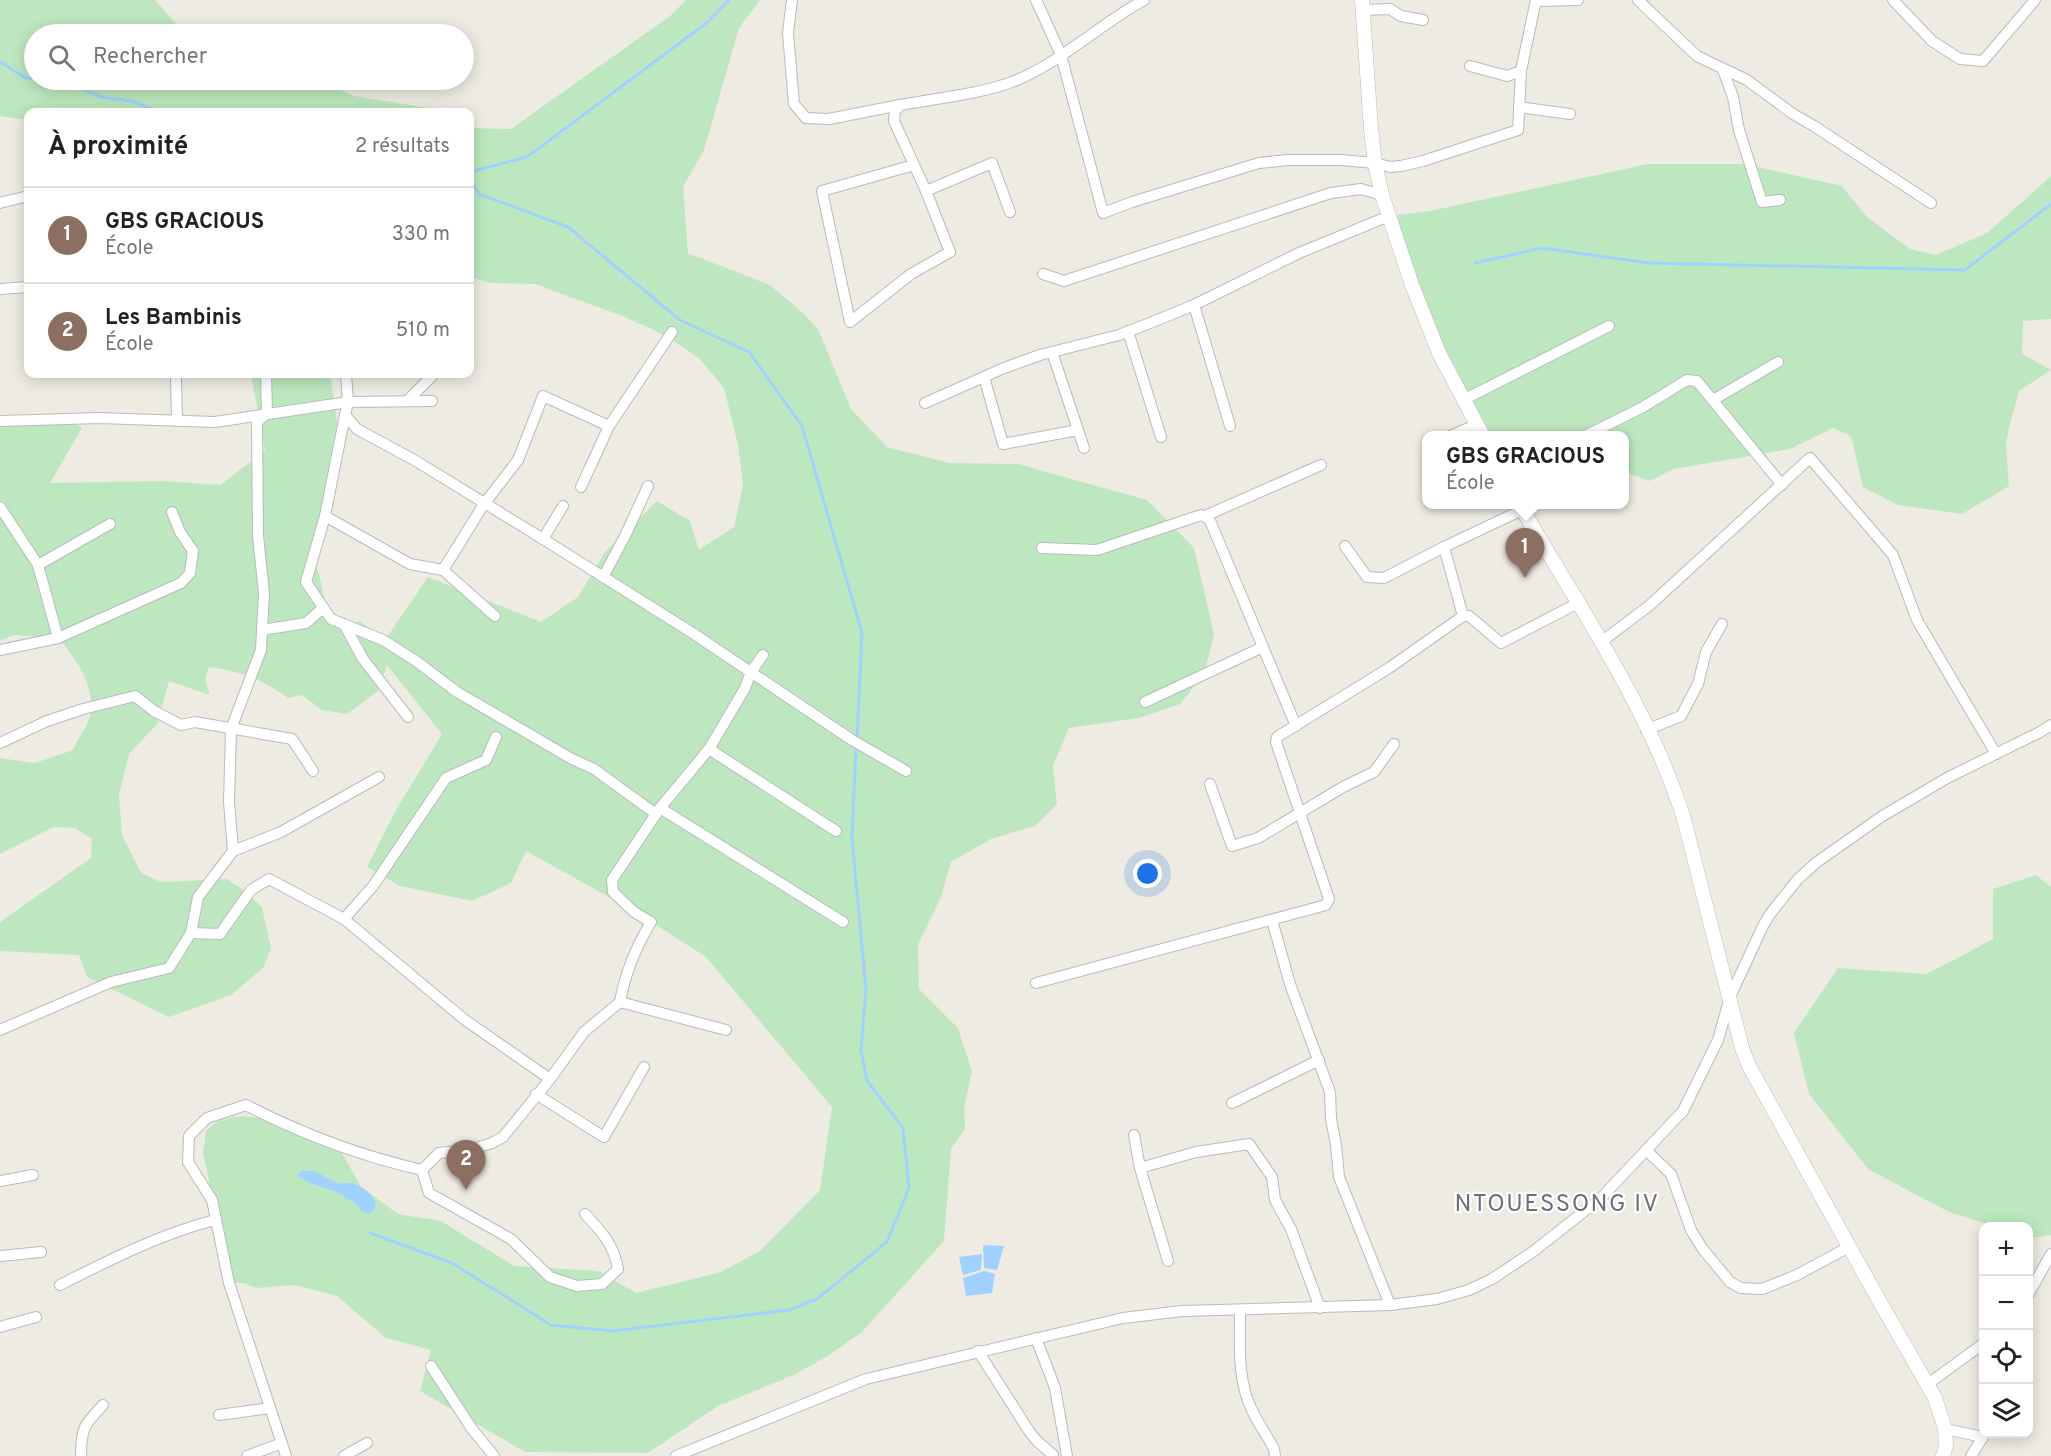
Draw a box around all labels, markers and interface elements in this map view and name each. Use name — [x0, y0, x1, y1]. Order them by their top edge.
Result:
search box — [24, 24, 474, 90]
icon: search — [45, 41, 78, 74]
text: Rechercher — [93, 44, 207, 71]
text: À proximité — [48, 131, 188, 164]
text: 2 résultats — [355, 134, 450, 160]
text: GBS GRACIOUS — [105, 209, 264, 236]
text: 1 — [64, 222, 72, 248]
text: 330 m — [392, 222, 450, 248]
text: École — [105, 236, 154, 262]
text: Les Bambinis — [105, 305, 242, 332]
text: 2 — [61, 318, 74, 344]
text: 510 m — [396, 318, 450, 344]
text: École — [105, 332, 154, 358]
popup — [1422, 431, 1629, 509]
text: GBS GRACIOUS — [1446, 444, 1605, 471]
text: École — [1446, 471, 1494, 497]
pin: 1 — [1506, 528, 1544, 578]
your location — [1133, 859, 1162, 888]
pin: 2 — [446, 1140, 486, 1190]
district label: NTOUESSONG IV — [1454, 1190, 1660, 1220]
map controls — [1979, 1222, 2033, 1438]
button: + — [1979, 1222, 2033, 1276]
button: − — [1979, 1276, 2033, 1330]
button: locate — [1979, 1330, 2033, 1384]
button: layers — [1979, 1384, 2033, 1438]

